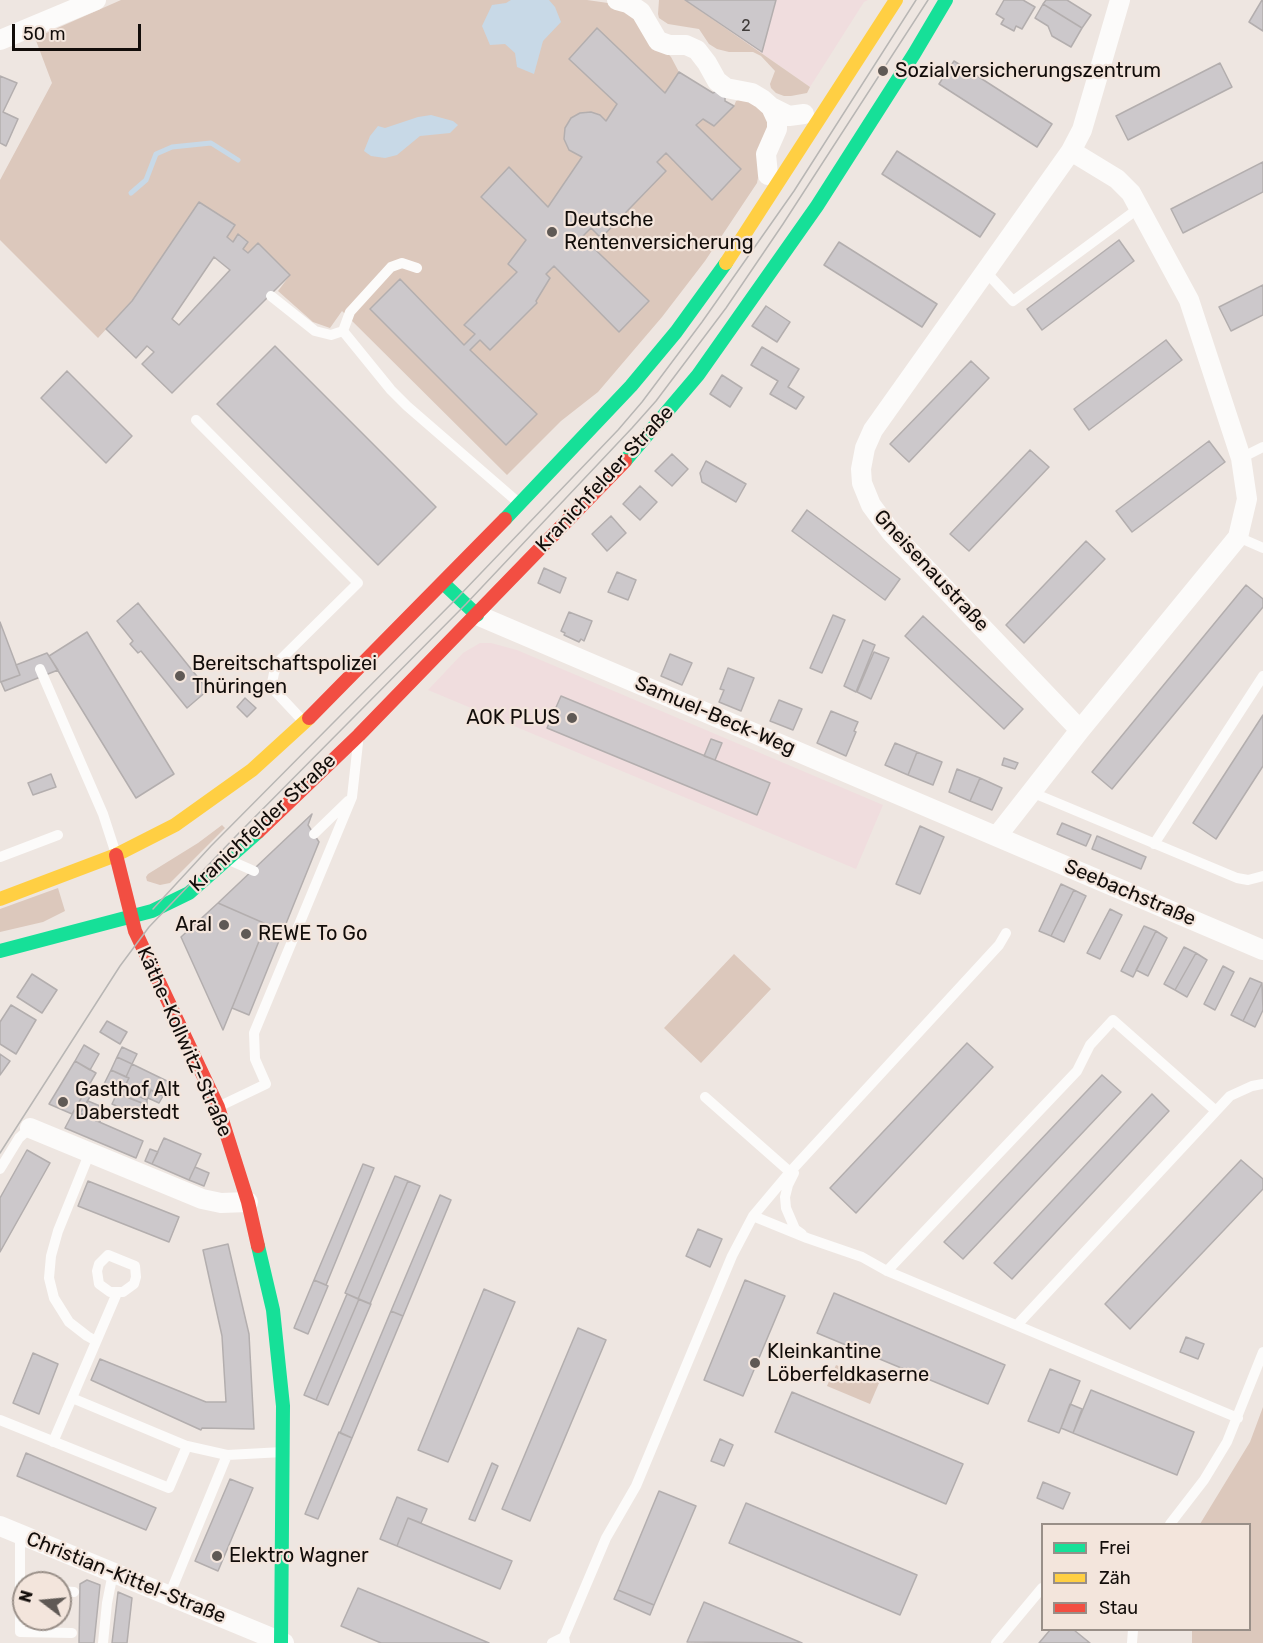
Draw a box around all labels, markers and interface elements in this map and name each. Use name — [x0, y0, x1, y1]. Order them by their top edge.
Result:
scale bar — [15, 12, 144, 50]
house number: 2 — [741, 16, 751, 36]
text: 50 m — [23, 23, 66, 45]
place label: Sozialversicherungszentrum — [895, 59, 1161, 83]
marker: Sozialversicherungszentrum — [876, 64, 890, 78]
place label: Deutsche Rentenversicherung — [564, 208, 754, 255]
marker: Deutsche Rentenversicherung — [545, 225, 559, 239]
street label: Kranichfelder Straße — [531, 401, 679, 557]
street label: Gneisenaustraße — [868, 505, 994, 637]
place label: Bereitschaftspolizei Thüringen — [192, 652, 377, 699]
marker: Bereitschaftspolizei Thüringen — [173, 669, 187, 683]
street label: Samuel-Beck-Weg — [631, 671, 799, 761]
place label: AOK PLUS — [466, 706, 560, 730]
marker: AOK PLUS — [565, 711, 579, 725]
street label: Kranichfelder Straße — [185, 749, 341, 897]
street label: Seebachstraße — [1061, 855, 1199, 931]
place label: Aral — [175, 913, 212, 937]
marker: Aral — [217, 918, 231, 932]
place label: REWE To Go — [258, 922, 367, 946]
marker: REWE To Go — [239, 927, 253, 941]
street label: Käthe-Kollwitz-Straße — [131, 943, 237, 1141]
place label: Gasthof Alt Daberstedt — [75, 1078, 180, 1125]
marker: Gasthof Alt Daberstedt — [56, 1095, 70, 1109]
place label: Kleinkantine Löberfeldkaserne — [767, 1340, 929, 1387]
marker: Kleinkantine Löberfeldkaserne — [748, 1356, 762, 1370]
legend — [1041, 1523, 1251, 1631]
street label: Christian-Kittel-Straße — [23, 1527, 229, 1629]
text: Frei — [1099, 1537, 1130, 1559]
place label: Elektro Wagner — [229, 1544, 369, 1568]
marker: Elektro Wagner — [210, 1549, 224, 1563]
text: Zäh — [1099, 1567, 1131, 1589]
north arrow — [12, 1571, 72, 1631]
text: N — [15, 1588, 37, 1605]
text: Stau — [1099, 1597, 1138, 1619]

